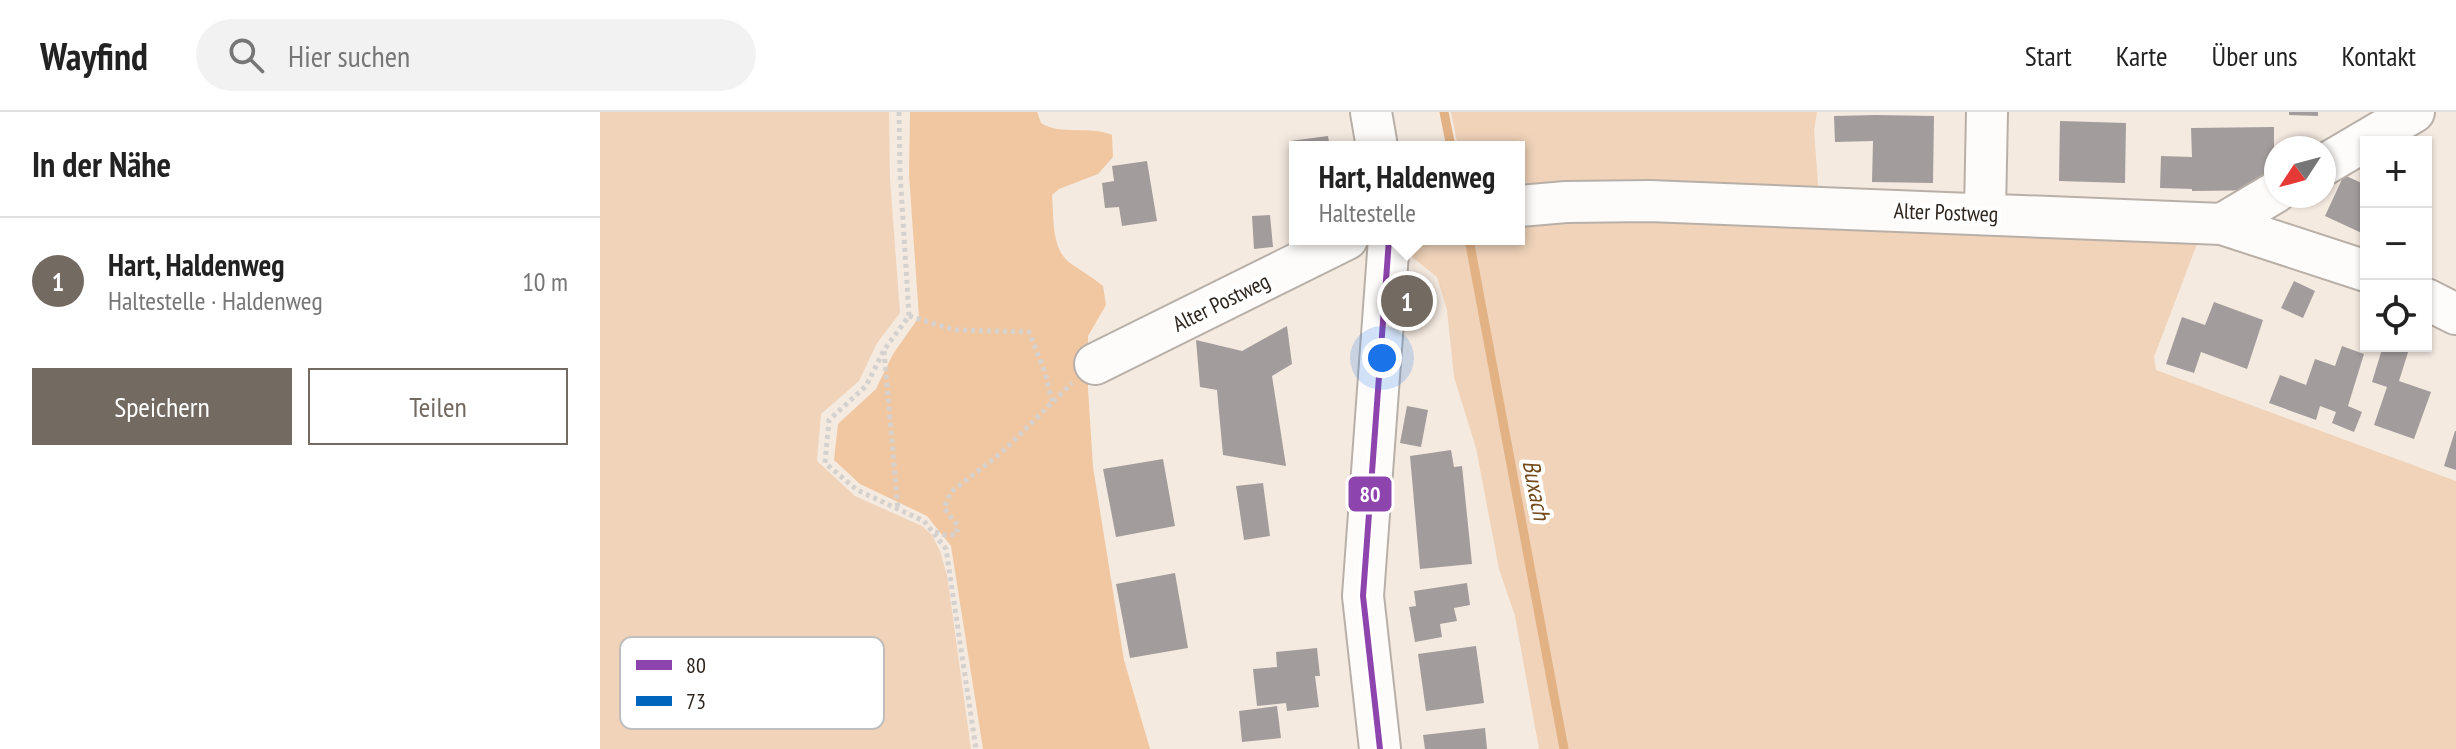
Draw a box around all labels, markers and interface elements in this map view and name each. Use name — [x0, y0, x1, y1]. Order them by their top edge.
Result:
search box — [196, 19, 756, 91]
text: Wayfind — [40, 31, 148, 80]
icon: search — [224, 33, 268, 77]
text: Hier suchen — [288, 36, 410, 75]
text: Start — [2025, 37, 2072, 74]
text: Karte — [2116, 37, 2168, 74]
text: Über uns — [2212, 37, 2297, 74]
text: Kontakt — [2341, 37, 2416, 74]
north arrow — [2264, 136, 2336, 208]
map controls — [2360, 136, 2432, 352]
button: + — [2360, 136, 2432, 208]
popup — [1289, 141, 1525, 245]
text: In der Nähe — [32, 142, 171, 186]
text: Hart, Haldenweg — [1319, 157, 1495, 196]
text: Haltestelle — [1319, 196, 1416, 229]
street label: Alter Postweg — [1893, 196, 1999, 228]
button: − — [2360, 208, 2432, 280]
text: Hart, Haldenweg — [108, 245, 285, 284]
text: 1 — [52, 265, 64, 298]
text: 10 m — [522, 265, 568, 298]
street label: Alter Postweg — [1168, 266, 1274, 338]
pin: 1 — [1381, 271, 1433, 331]
button: locate — [2360, 280, 2432, 352]
text: Haltestelle · Haldenweg — [108, 284, 323, 317]
your location — [1362, 338, 1402, 378]
button: Speichern — [32, 368, 292, 445]
button: Teilen — [308, 368, 568, 445]
water label: Buxach — [1516, 457, 1558, 524]
line badge: 80 — [1347, 475, 1393, 513]
text: 80 — [1359, 480, 1381, 508]
legend — [620, 637, 884, 729]
text: 80 — [686, 651, 706, 679]
text: 73 — [686, 687, 706, 715]

